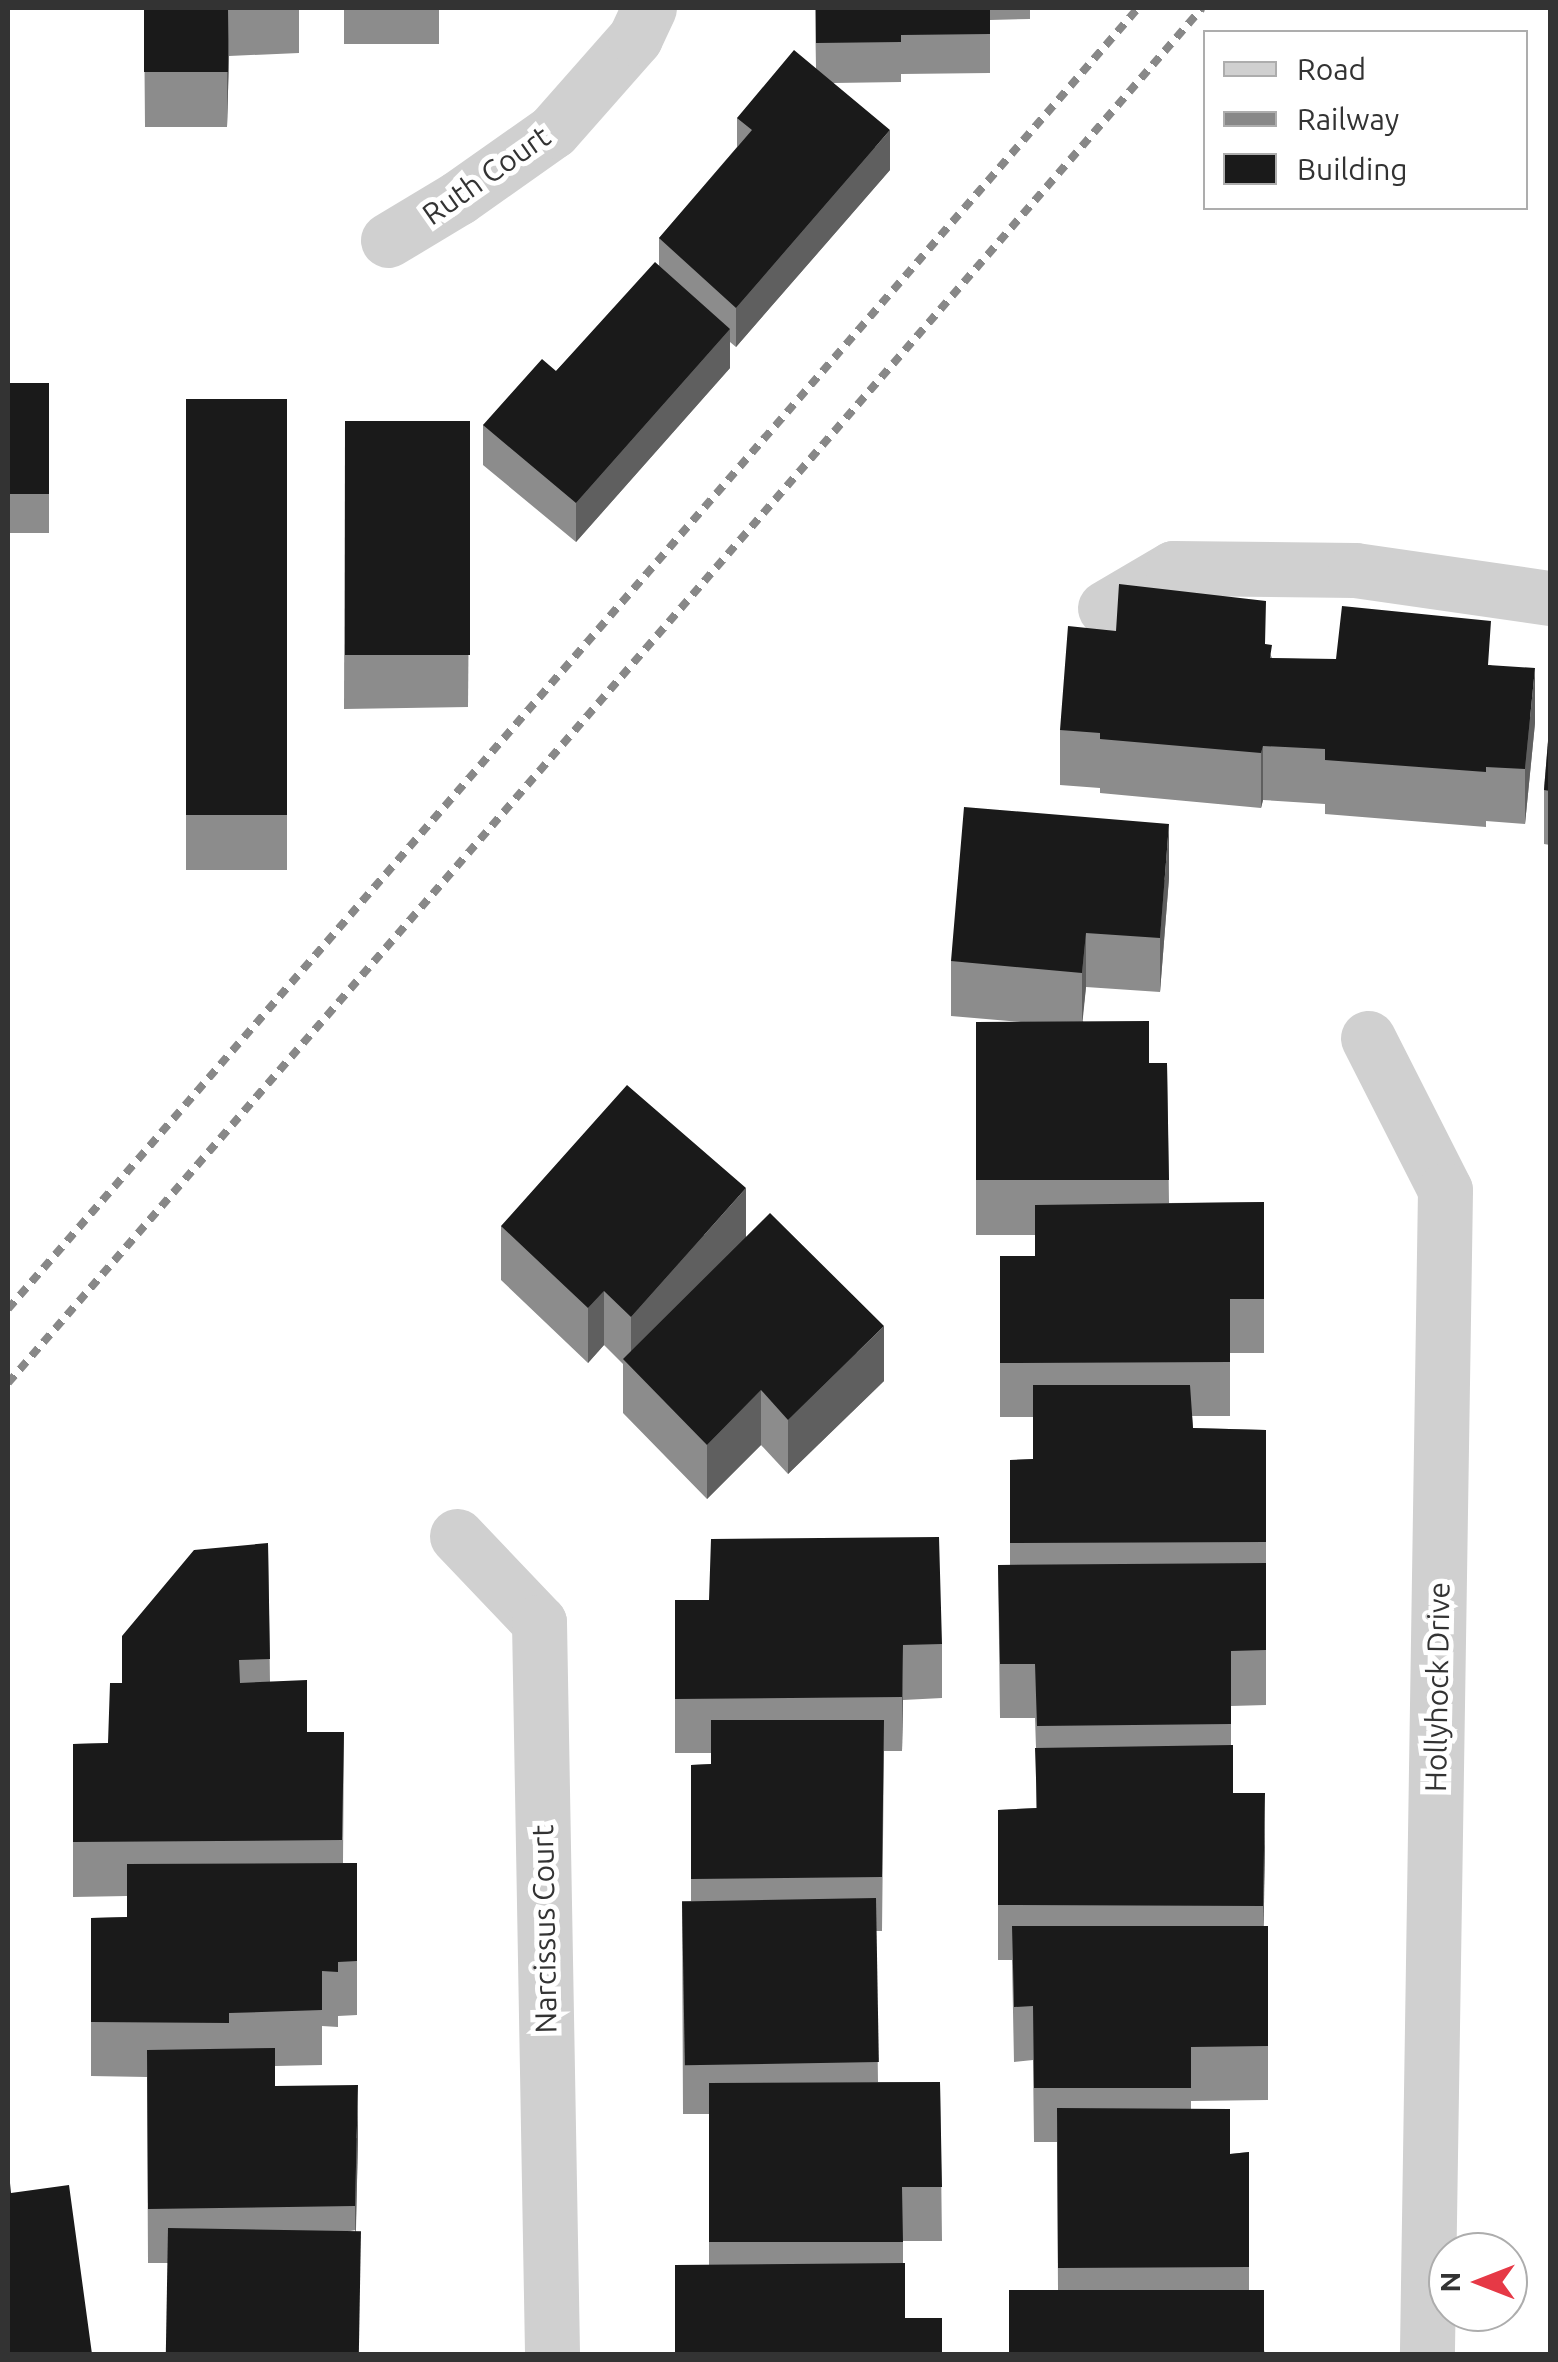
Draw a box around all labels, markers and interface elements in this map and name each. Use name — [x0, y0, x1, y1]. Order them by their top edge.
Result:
legend — [1203, 30, 1528, 210]
text: Road — [1297, 52, 1366, 86]
text: Railway — [1297, 102, 1399, 136]
street label: Ruth Court — [415, 118, 557, 232]
text: Building — [1297, 152, 1408, 186]
street label: Hollyhock Drive — [1417, 1582, 1457, 1792]
street label: Narcissus Court — [524, 1824, 564, 2034]
north arrow — [1428, 2232, 1528, 2332]
text: N — [1434, 2272, 1465, 2292]

